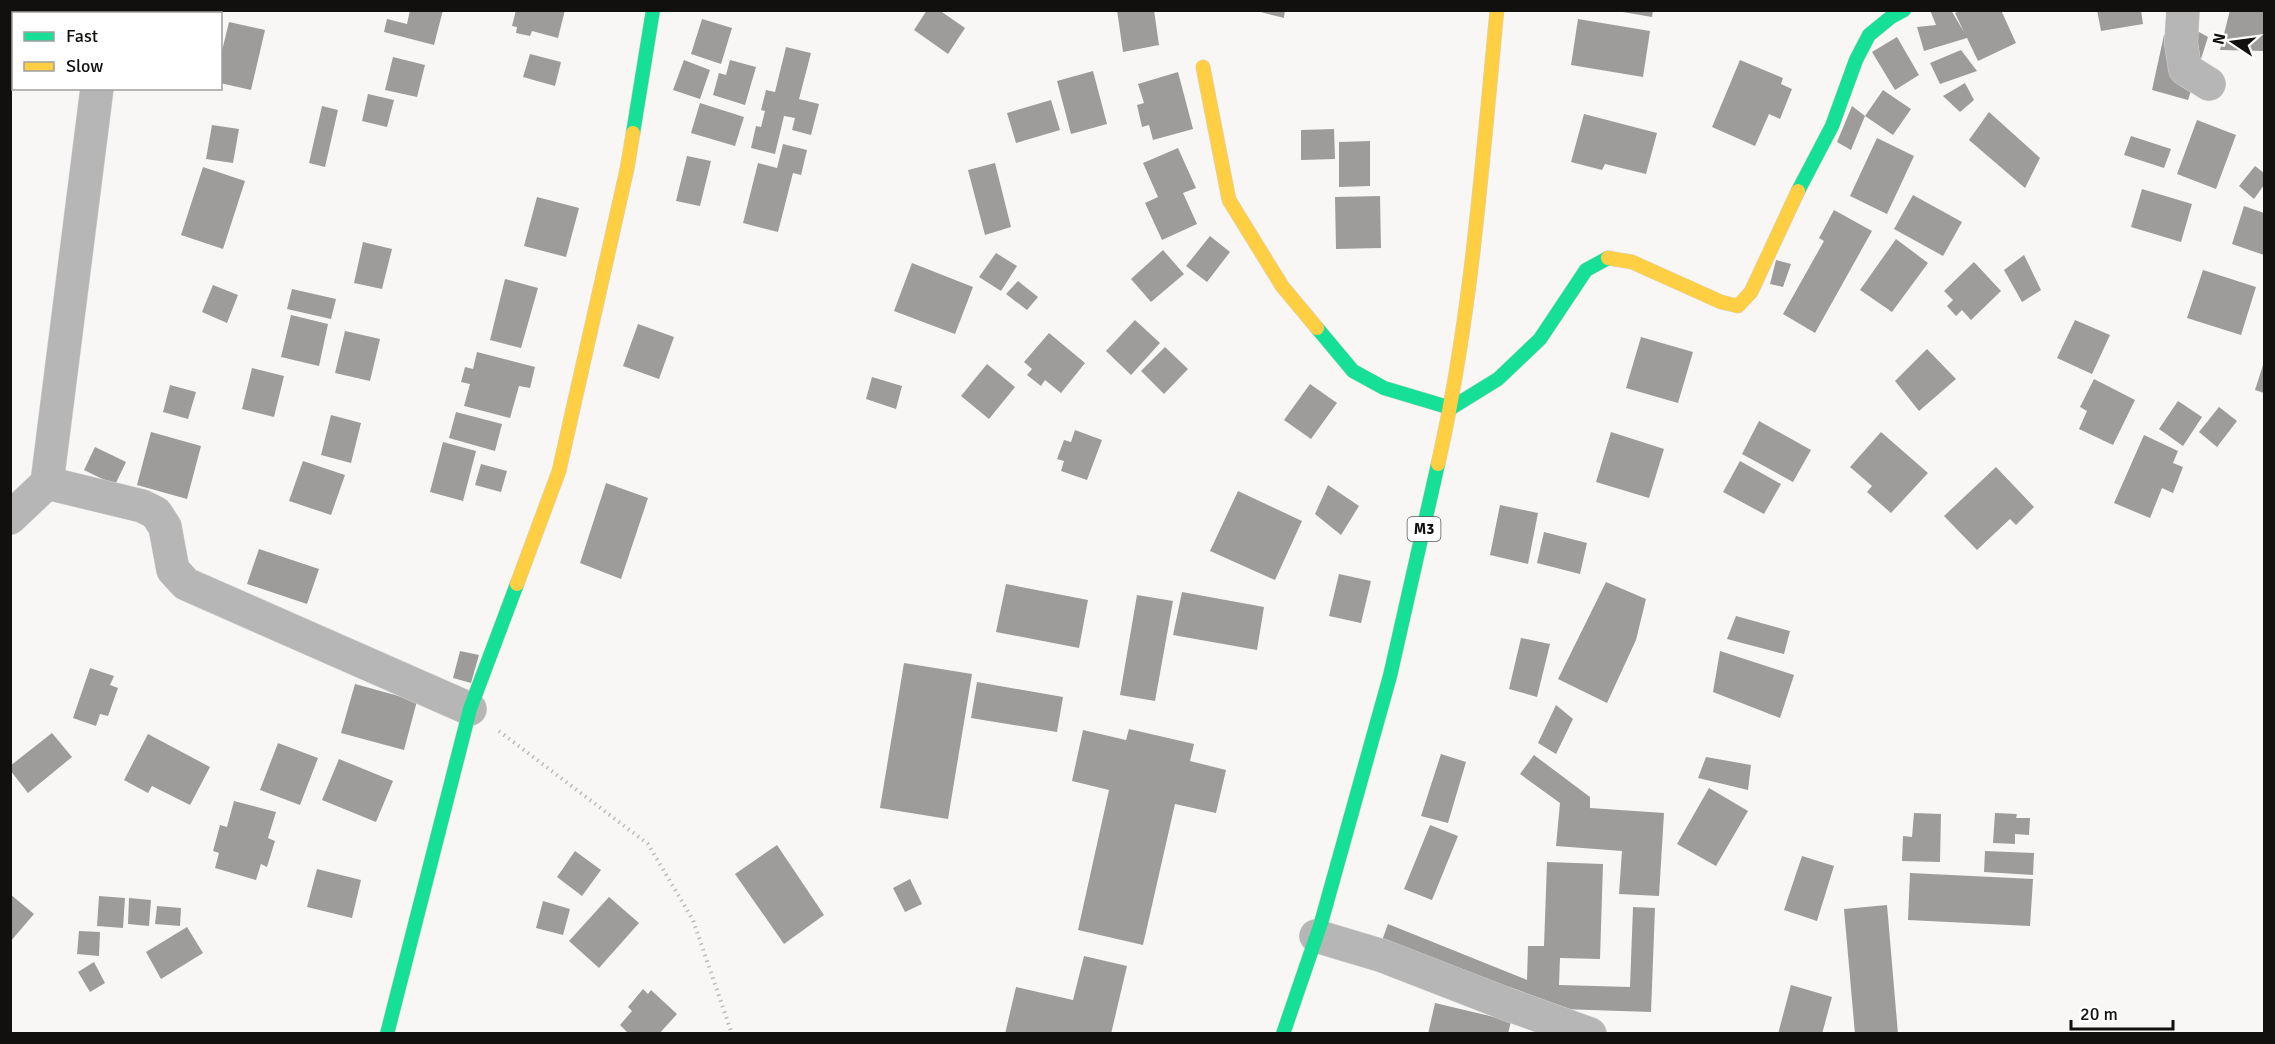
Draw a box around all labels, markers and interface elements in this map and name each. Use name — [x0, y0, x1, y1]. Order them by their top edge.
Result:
legend — [12, 12, 222, 90]
north arrow — [2203, 12, 2263, 72]
text: Fast — [66, 25, 98, 47]
text: N — [2208, 31, 2230, 47]
text: Slow — [66, 55, 103, 77]
road number: M3 — [1408, 517, 1440, 541]
scale bar — [2071, 993, 2173, 1031]
text: 20 m — [2080, 1003, 2118, 1025]

